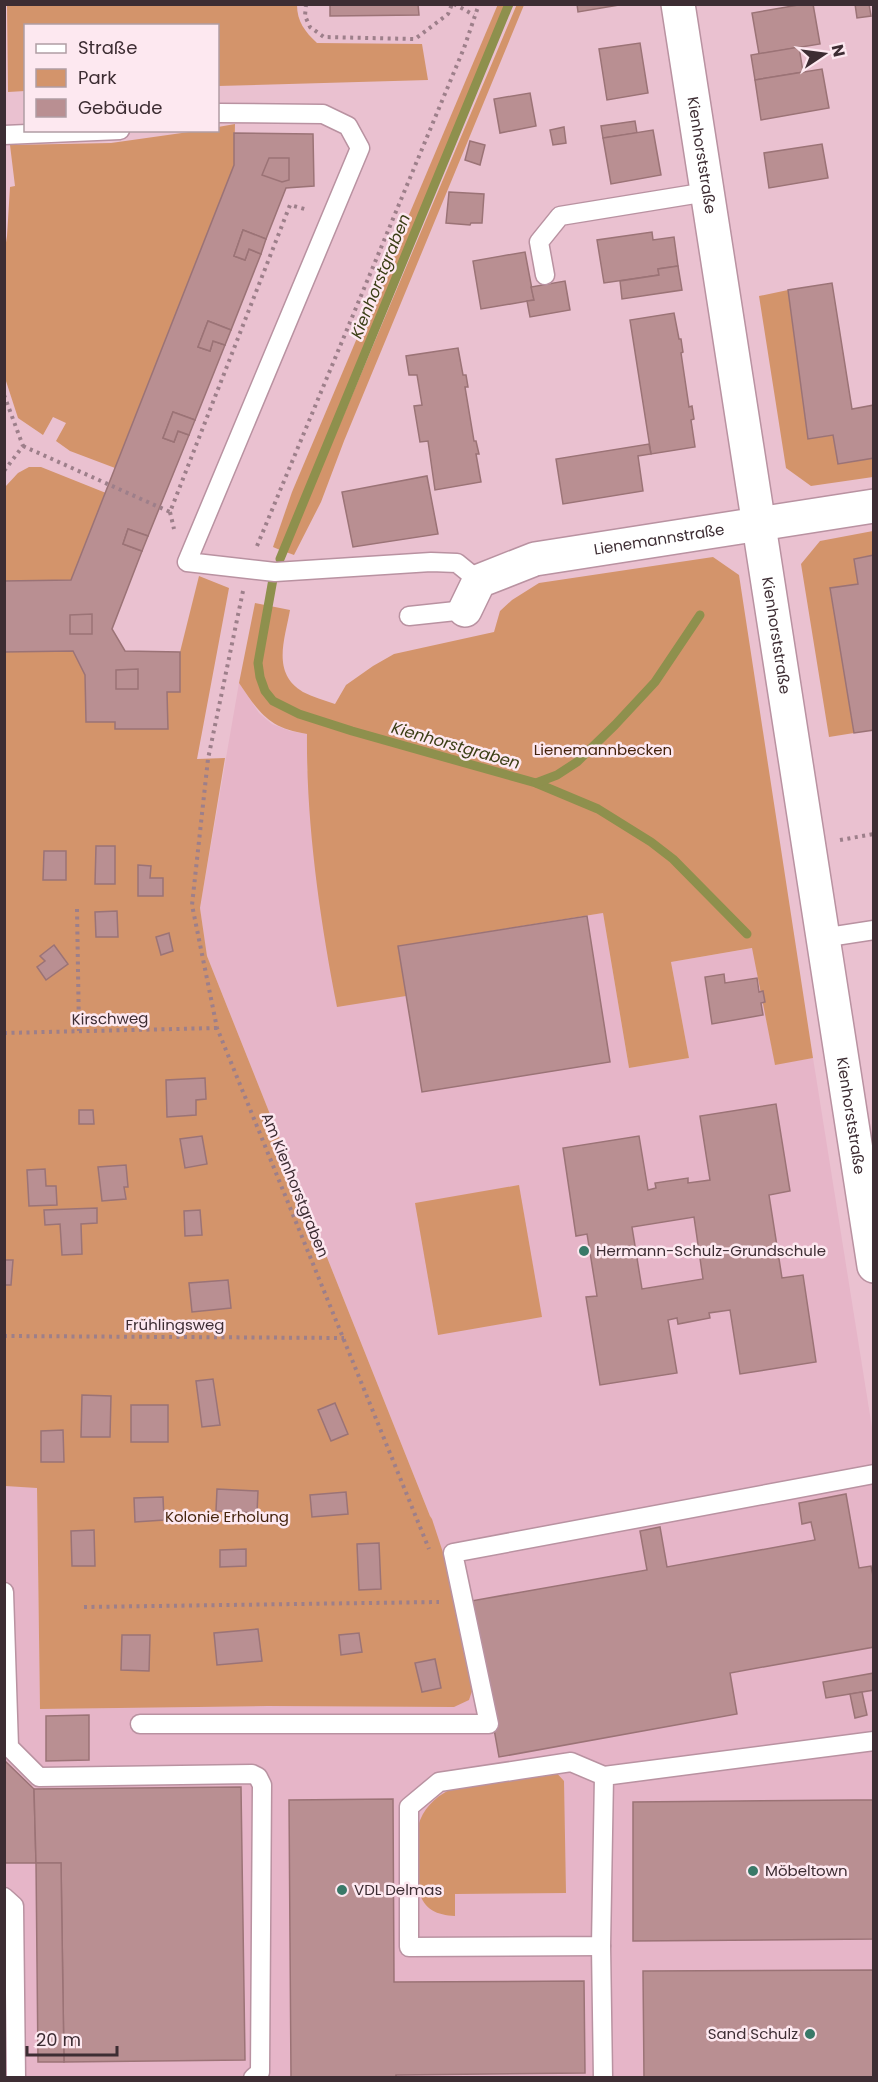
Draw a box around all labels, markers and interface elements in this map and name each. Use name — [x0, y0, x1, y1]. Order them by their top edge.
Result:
legend — [24, 24, 219, 132]
north arrow — [794, 24, 854, 84]
text: Straße — [78, 35, 137, 60]
text: N — [826, 42, 851, 59]
text: Park — [78, 65, 117, 90]
text: Gebäude — [78, 95, 162, 120]
street label: Kienhorststraße — [683, 95, 721, 215]
water label: Kienhorstgraben — [345, 210, 416, 342]
street label: Lienemannstraße — [592, 519, 726, 560]
street label: Kienhorststraße — [757, 575, 796, 695]
water label: Kienhorstgraben — [389, 716, 523, 775]
park label: Lienemannbecken — [534, 739, 672, 760]
street label: Kirschweg — [72, 1007, 148, 1030]
street label: Kienhorststraße — [832, 1056, 871, 1176]
street label: Am Kienhorstgraben — [257, 1109, 334, 1260]
place label: Hermann-Schulz-Grundschule — [596, 1240, 826, 1261]
marker: Hermann-Schulz-Grundschule — [577, 1244, 591, 1258]
street label: Frühlingsweg — [125, 1314, 225, 1335]
park label: Kolonie Erholung — [165, 1506, 289, 1527]
place label: Möbeltown — [765, 1860, 848, 1881]
marker: Möbeltown — [746, 1864, 760, 1878]
place label: VDL Delmas — [354, 1879, 442, 1900]
marker: VDL Delmas — [335, 1883, 349, 1897]
scale bar — [27, 2019, 117, 2057]
place label: Sand Schulz — [708, 2023, 798, 2044]
text: 20 m — [36, 2027, 81, 2052]
marker: Sand Schulz — [803, 2027, 817, 2041]

